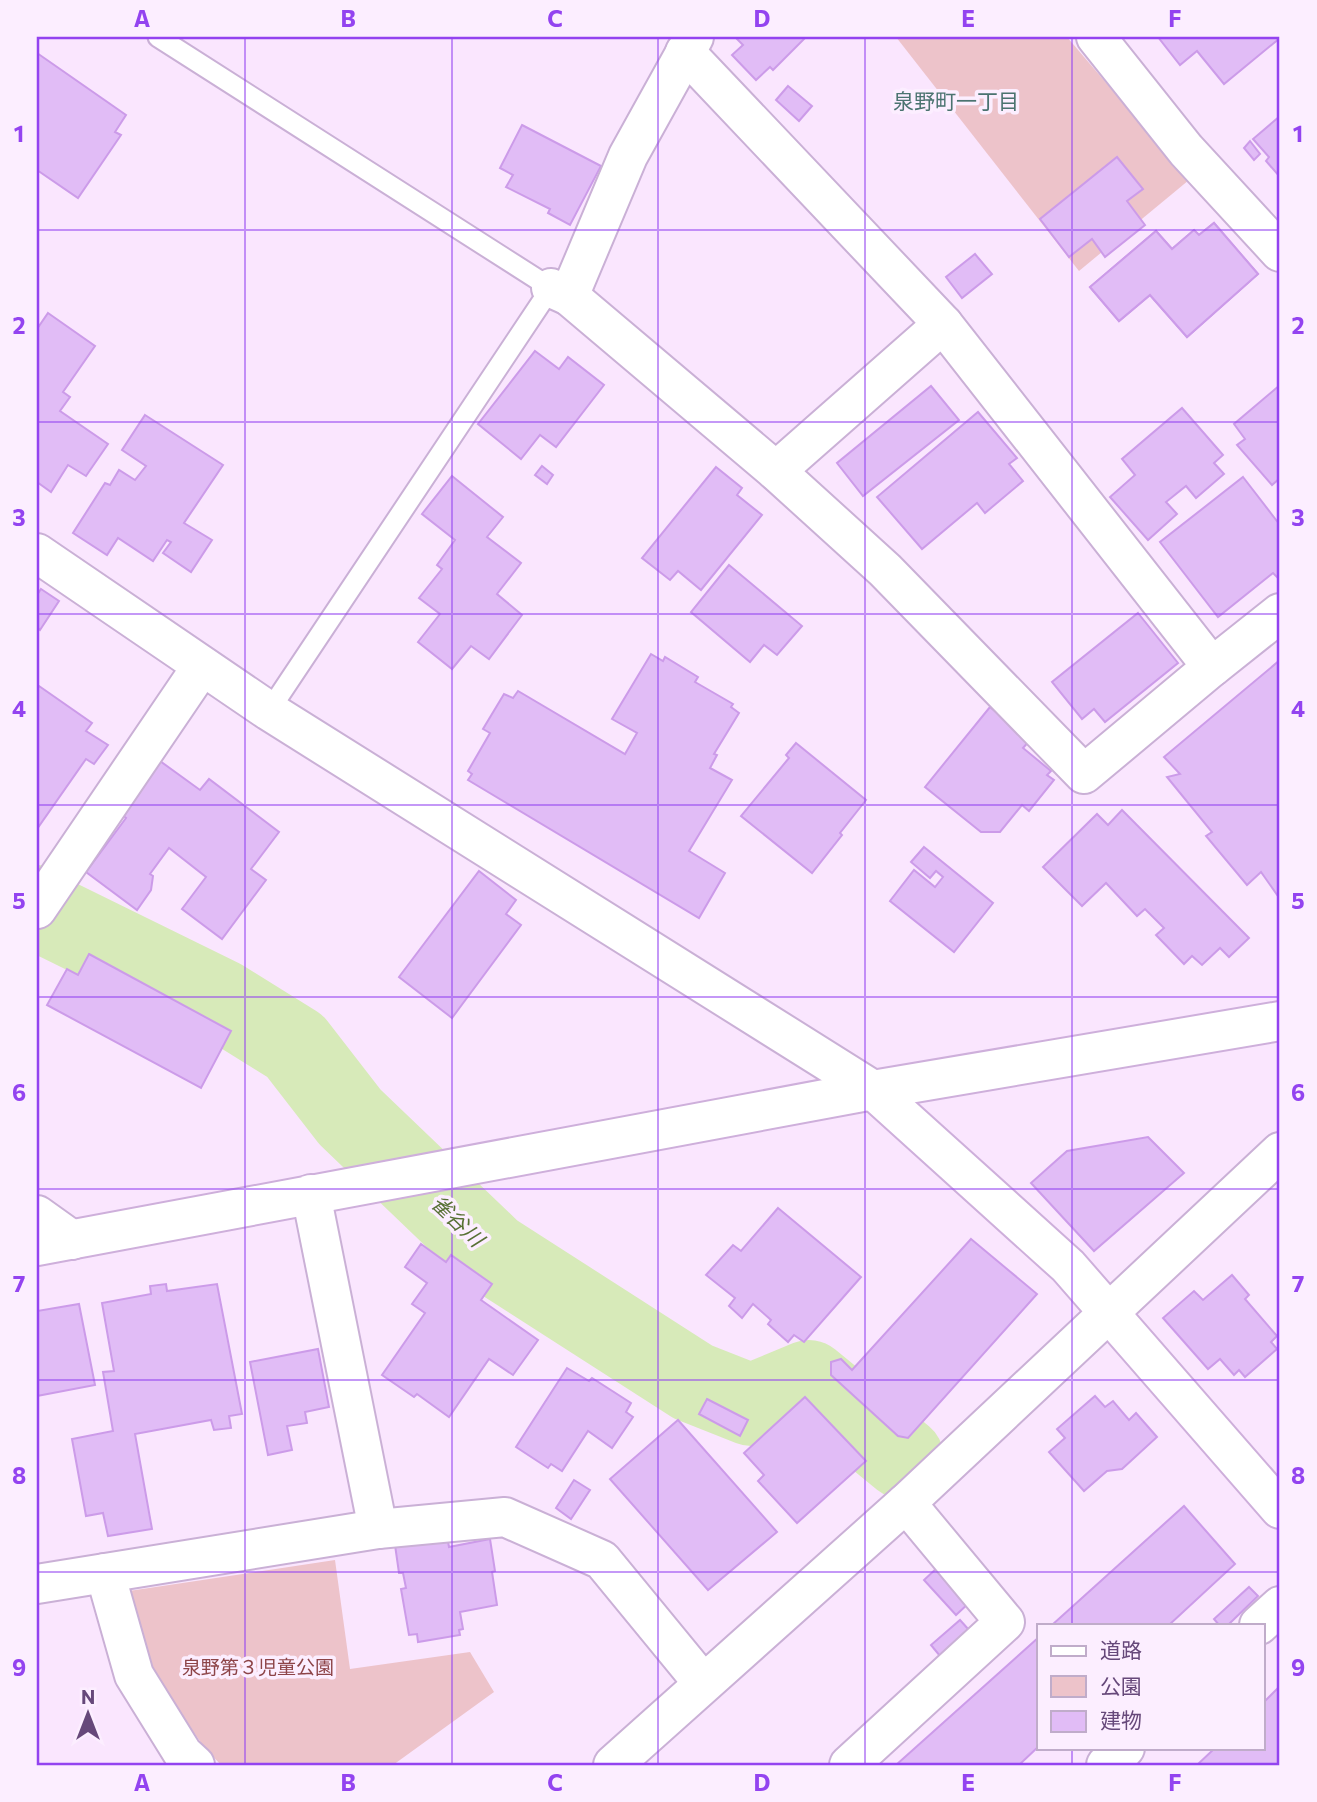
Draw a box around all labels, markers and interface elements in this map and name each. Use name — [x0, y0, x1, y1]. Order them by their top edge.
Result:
text: A — [134, 4, 151, 32]
text: B — [340, 4, 356, 32]
text: C — [547, 4, 563, 32]
text: D — [754, 4, 771, 32]
text: E — [961, 4, 975, 32]
text: F — [1168, 4, 1182, 32]
district label: 泉野町一丁目 — [893, 88, 1019, 113]
text: 1 — [14, 119, 24, 147]
text: 1 — [1293, 119, 1303, 147]
text: 2 — [12, 311, 26, 339]
text: 2 — [1291, 311, 1305, 339]
text: 3 — [12, 503, 26, 531]
text: 3 — [1291, 503, 1305, 531]
text: 4 — [12, 694, 26, 722]
text: 4 — [1291, 694, 1305, 722]
text: 5 — [12, 886, 26, 914]
text: 5 — [1291, 886, 1305, 914]
text: 6 — [12, 1078, 26, 1106]
text: 6 — [1291, 1078, 1305, 1106]
water label: 雀谷川 — [427, 1189, 491, 1252]
text: 7 — [13, 1269, 25, 1297]
text: 7 — [1292, 1269, 1304, 1297]
text: 8 — [12, 1461, 26, 1489]
text: 8 — [1291, 1461, 1305, 1489]
legend — [1037, 1624, 1264, 1750]
text: 道路 — [1100, 1637, 1142, 1662]
text: 9 — [12, 1653, 26, 1681]
text: 9 — [1291, 1653, 1305, 1681]
park label: 泉野第３児童公園 — [182, 1655, 334, 1678]
text: 公園 — [1100, 1673, 1142, 1698]
north arrow — [52, 1680, 122, 1750]
text: N — [81, 1685, 95, 1708]
text: 建物 — [1100, 1707, 1142, 1732]
text: A — [134, 1768, 151, 1796]
text: B — [340, 1768, 356, 1796]
text: C — [547, 1768, 563, 1796]
text: D — [754, 1768, 771, 1796]
text: E — [961, 1768, 975, 1796]
text: F — [1168, 1768, 1182, 1796]

